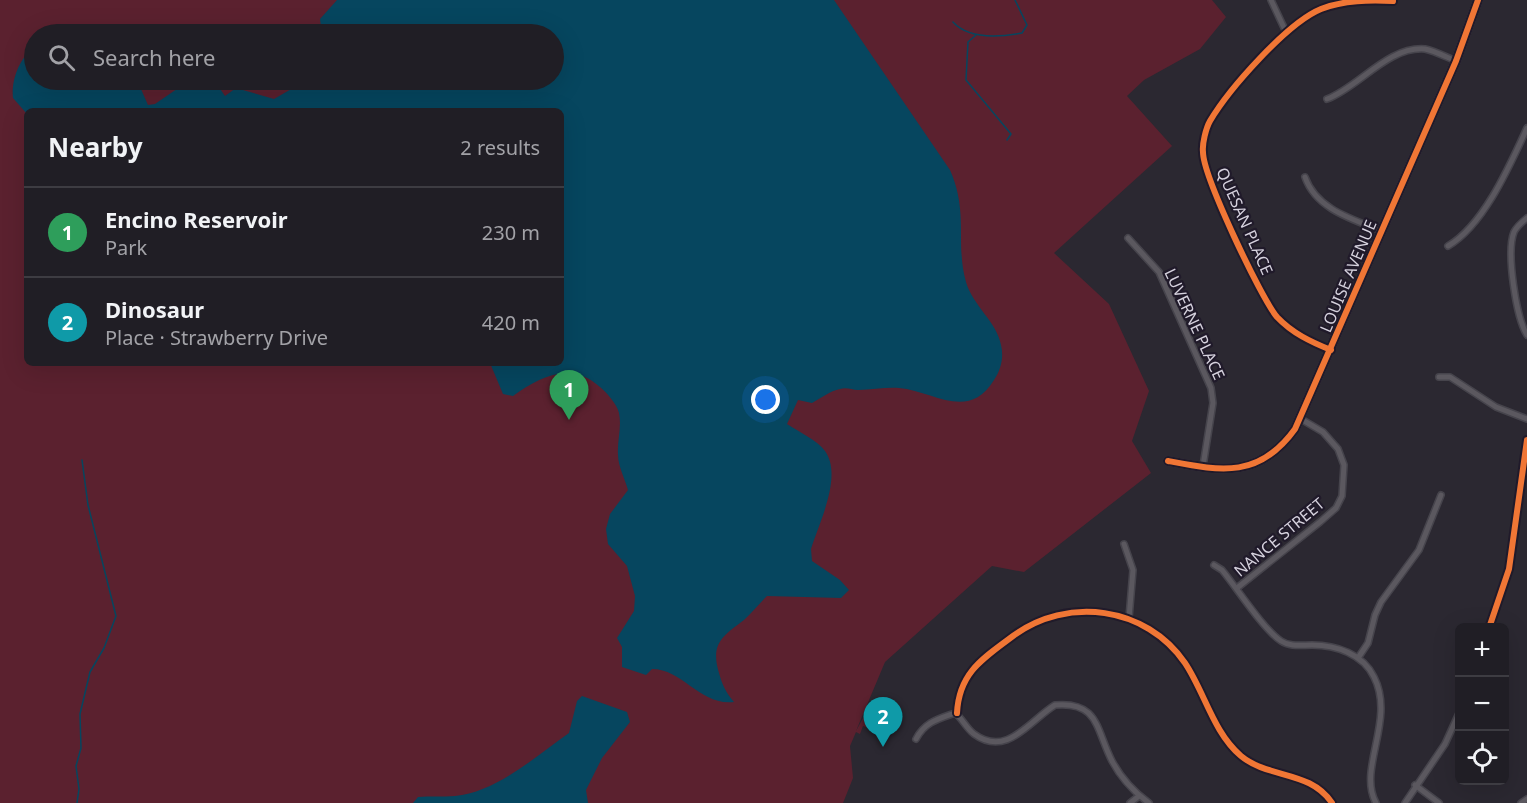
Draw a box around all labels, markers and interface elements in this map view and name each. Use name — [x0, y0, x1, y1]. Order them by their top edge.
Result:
search box — [24, 24, 564, 90]
icon: search — [45, 41, 78, 74]
text: Search here — [93, 42, 215, 72]
text: Nearby — [48, 129, 143, 165]
text: 2 results — [460, 134, 540, 161]
street label: QUESAN PLACE — [1211, 164, 1279, 278]
text: Encino Reservoir — [105, 204, 288, 234]
street label: LOUISE AVENUE — [1314, 216, 1382, 336]
text: 1 — [62, 219, 73, 246]
text: 230 m — [482, 219, 540, 246]
text: Park — [105, 234, 147, 261]
street label: LUVERNE PLACE — [1160, 265, 1230, 383]
text: Dinosaur — [105, 294, 204, 324]
text: 2 — [62, 309, 73, 336]
text: 420 m — [482, 309, 540, 336]
text: Place · Strawberry Drive — [105, 324, 328, 351]
pin: 1 — [550, 370, 588, 420]
your location — [751, 385, 780, 414]
street label: NANCE STREET — [1229, 493, 1329, 581]
map controls — [1455, 623, 1509, 785]
button: + — [1455, 623, 1509, 677]
button: − — [1455, 677, 1509, 731]
pin: 2 — [864, 698, 902, 747]
button: locate — [1455, 731, 1509, 785]

